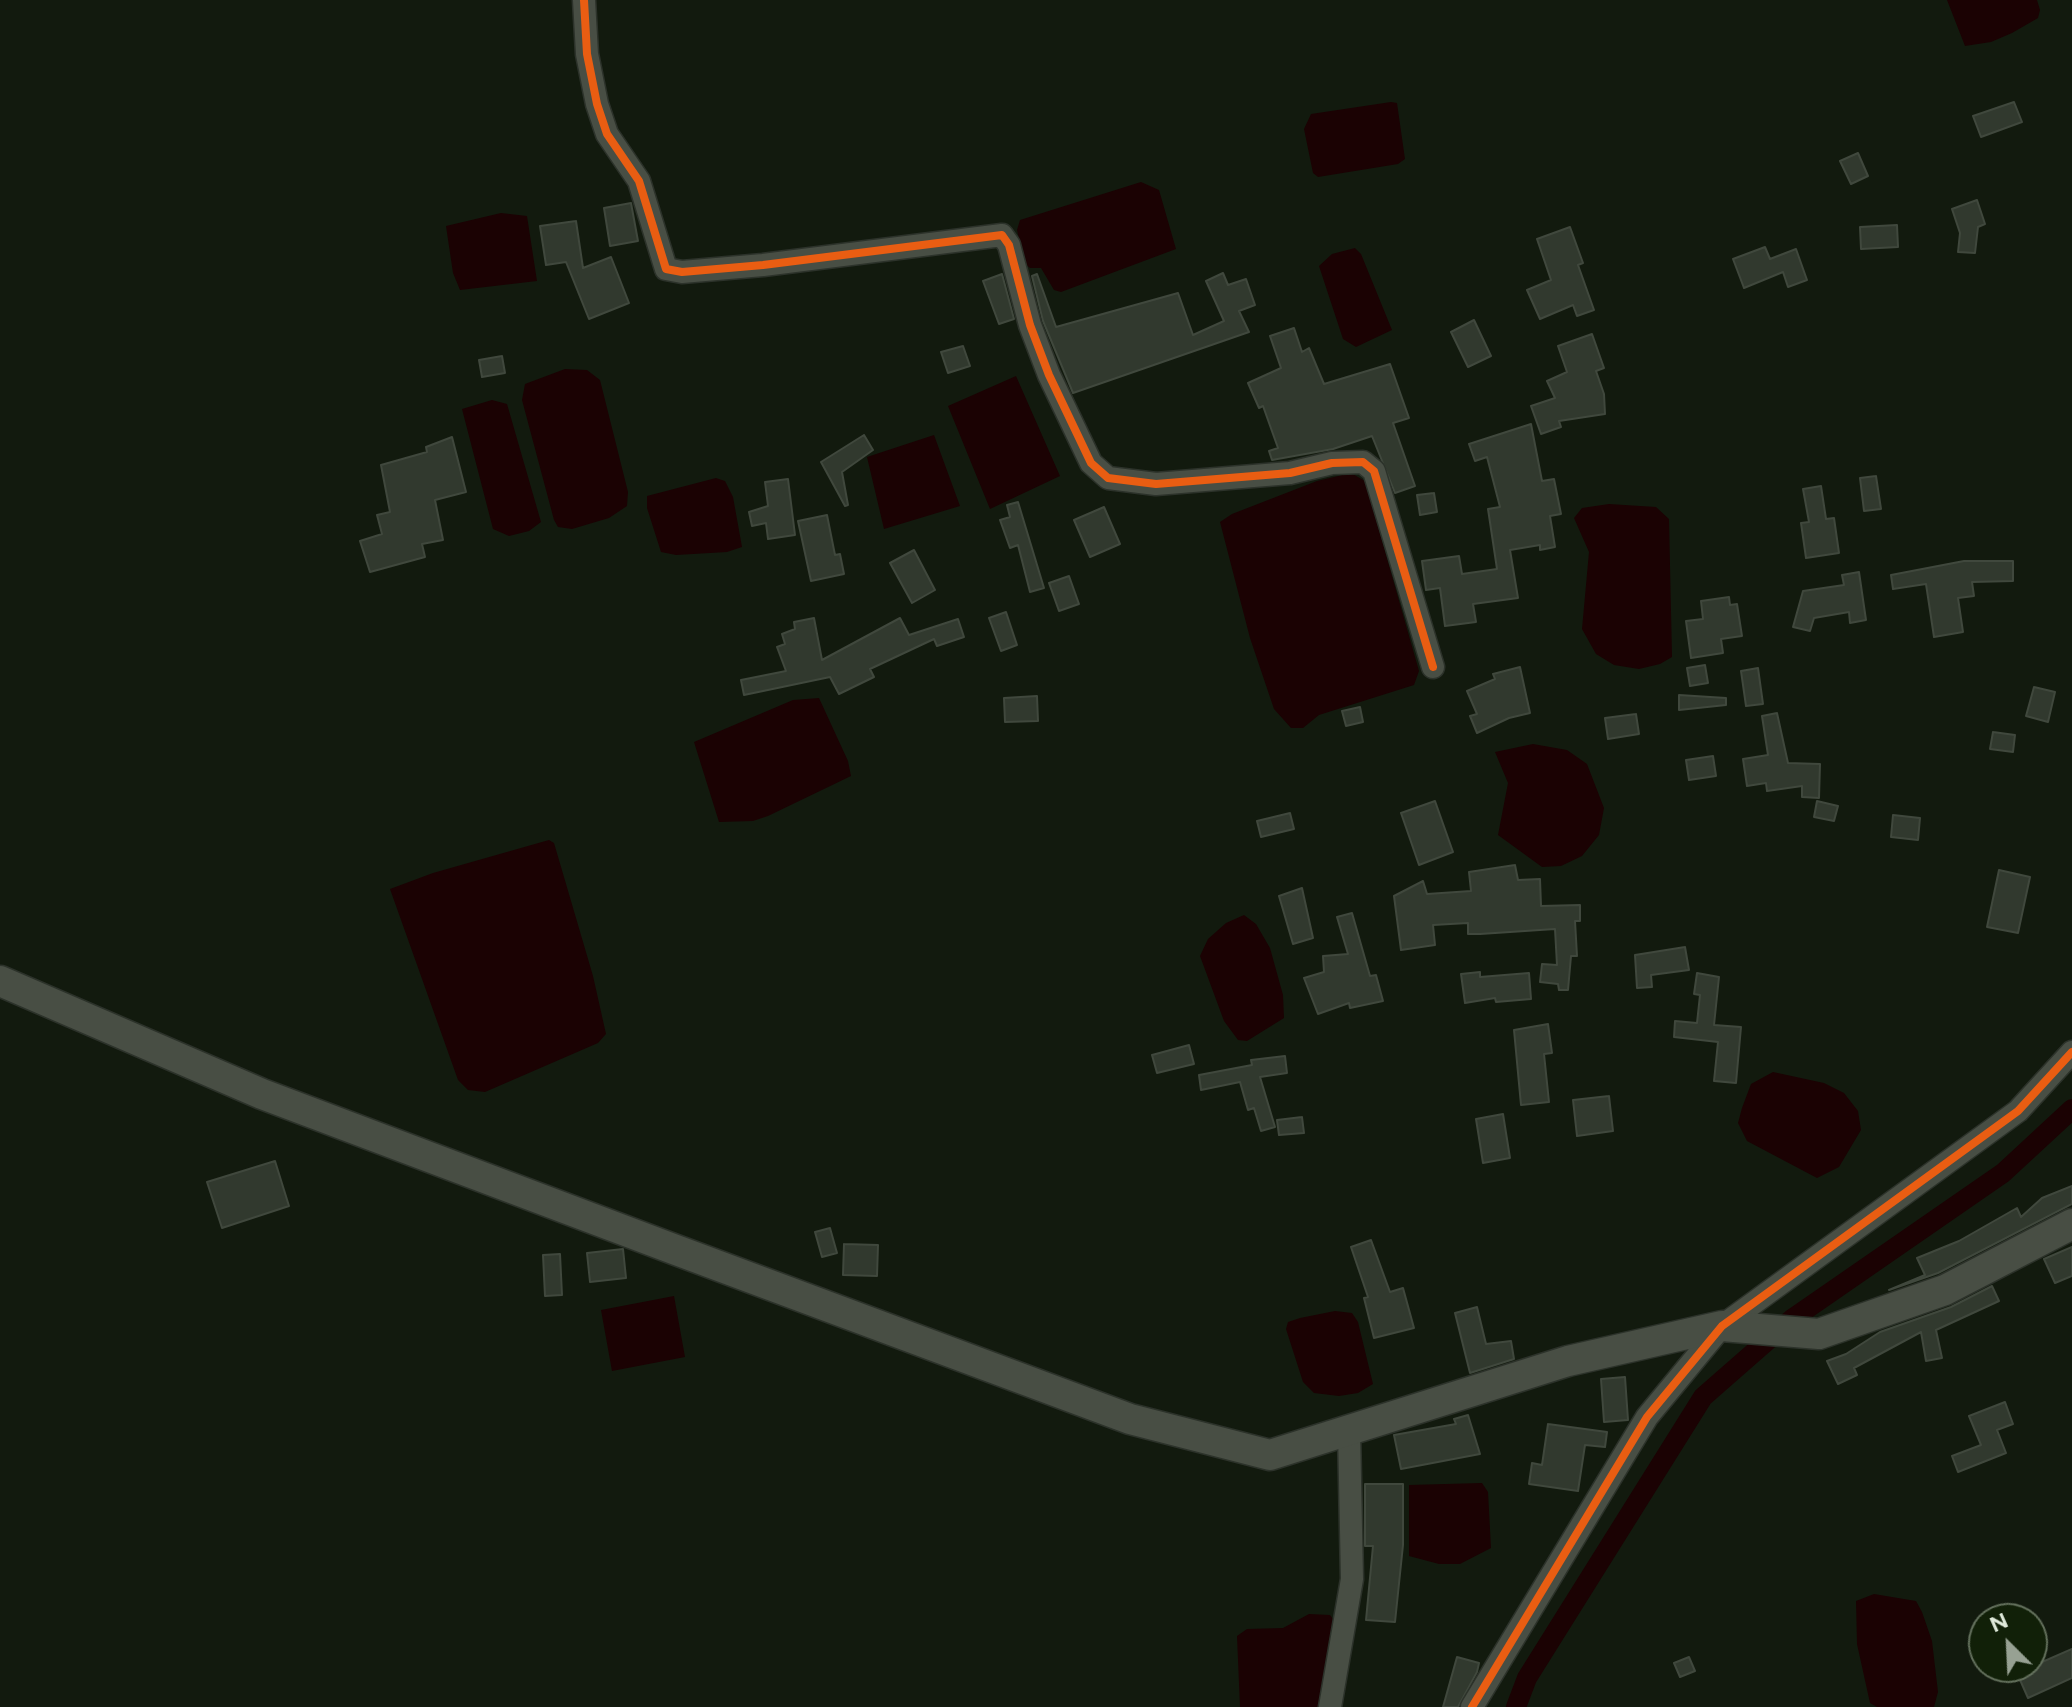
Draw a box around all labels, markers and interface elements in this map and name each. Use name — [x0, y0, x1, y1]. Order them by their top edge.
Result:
north arrow — [1968, 1603, 2048, 1683]
text: N — [1986, 1607, 2012, 1638]

